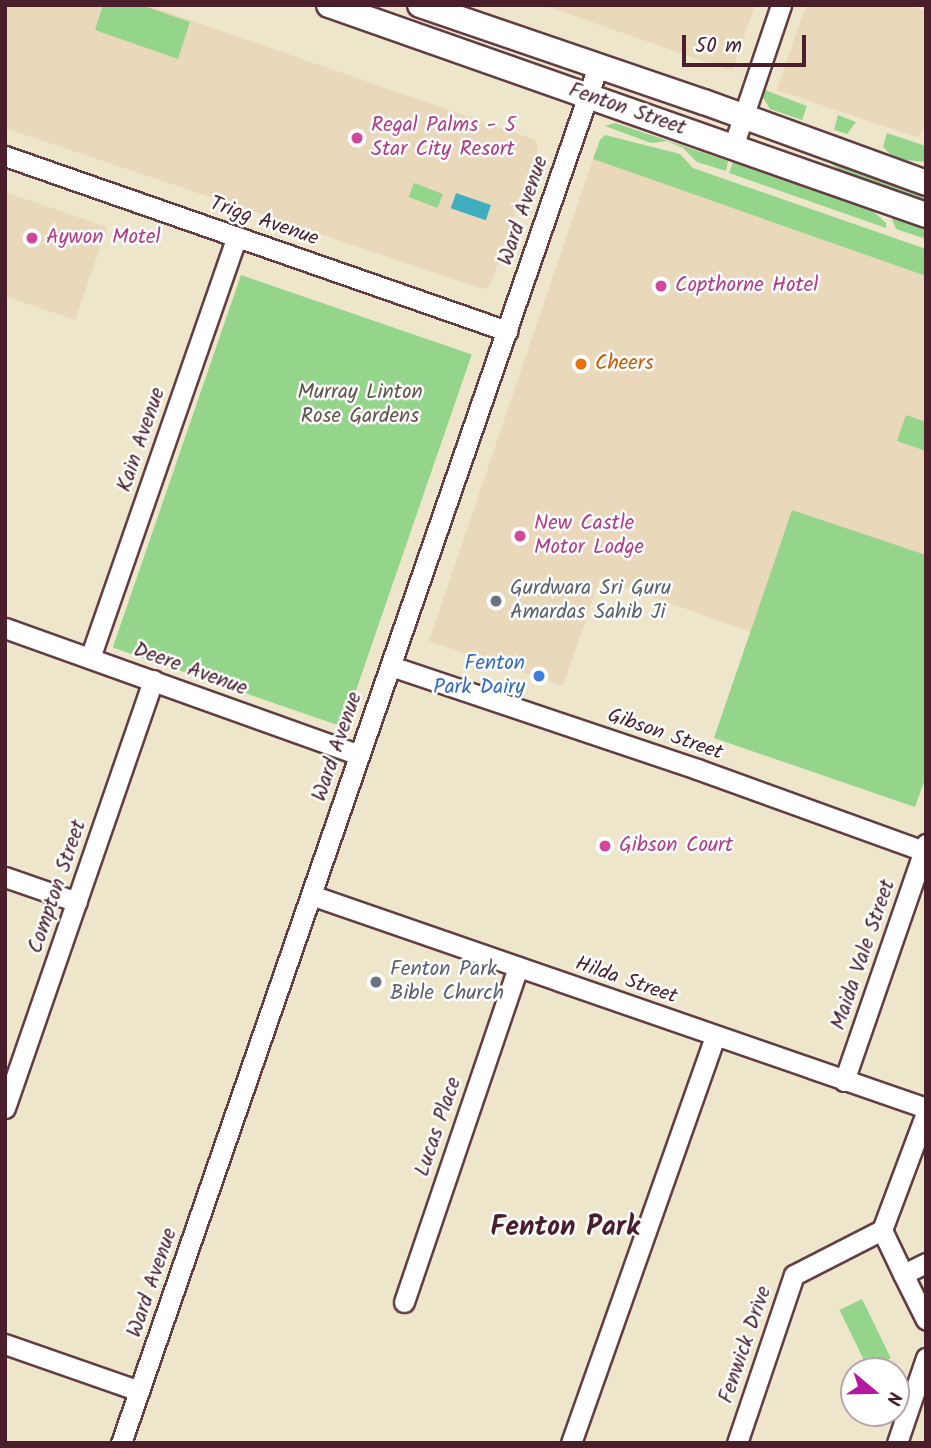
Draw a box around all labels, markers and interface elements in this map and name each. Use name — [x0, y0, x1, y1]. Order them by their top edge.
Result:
scale bar — [686, 21, 810, 65]
text: 50 m — [695, 30, 742, 63]
street label: Fenton Street — [565, 78, 689, 142]
place label: Regal Palms - 5 Star City Resort — [371, 113, 516, 163]
marker: Regal Palms - 5 Star City Resort — [349, 130, 365, 146]
street label: Ward Avenue — [494, 153, 554, 269]
street label: Trigg Avenue — [206, 192, 322, 252]
place label: Aywon Motel — [46, 225, 161, 251]
marker: Aywon Motel — [24, 230, 40, 246]
place label: Copthorne Hotel — [675, 273, 818, 299]
marker: Copthorne Hotel — [653, 278, 669, 294]
place label: Cheers — [595, 351, 654, 377]
marker: Cheers — [573, 356, 589, 372]
park label: Murray Linton Rose Gardens — [297, 380, 423, 430]
street label: Kain Avenue — [112, 385, 172, 495]
place label: New Castle Motor Lodge — [534, 511, 644, 561]
marker: New Castle Motor Lodge — [512, 528, 528, 544]
place label: Gurdwara Sri Guru Amardas Sahib Ji — [510, 576, 671, 626]
marker: Gurdwara Sri Guru Amardas Sahib Ji — [488, 593, 504, 609]
street label: Deere Avenue — [130, 638, 250, 702]
place label: Fenton Park Dairy — [433, 651, 525, 701]
marker: Fenton Park Dairy — [531, 668, 547, 684]
street label: Ward Avenue — [308, 689, 368, 805]
street label: Gibson Street — [604, 704, 726, 766]
street label: Compton Street — [23, 817, 93, 957]
place label: Gibson Court — [619, 833, 733, 859]
marker: Gibson Court — [597, 838, 613, 854]
street label: Maida Vale Street — [826, 876, 902, 1034]
street label: Hilda Street — [572, 952, 680, 1010]
place label: Fenton Park Bible Church — [390, 957, 504, 1007]
marker: Fenton Park Bible Church — [368, 974, 384, 990]
street label: Lucas Place — [410, 1074, 468, 1180]
district label: Fenton Park — [490, 1211, 640, 1245]
street label: Ward Avenue — [123, 1225, 183, 1341]
street label: Fenwick Drive — [714, 1283, 778, 1407]
north arrow — [840, 1357, 910, 1427]
text: N — [877, 1388, 909, 1409]

